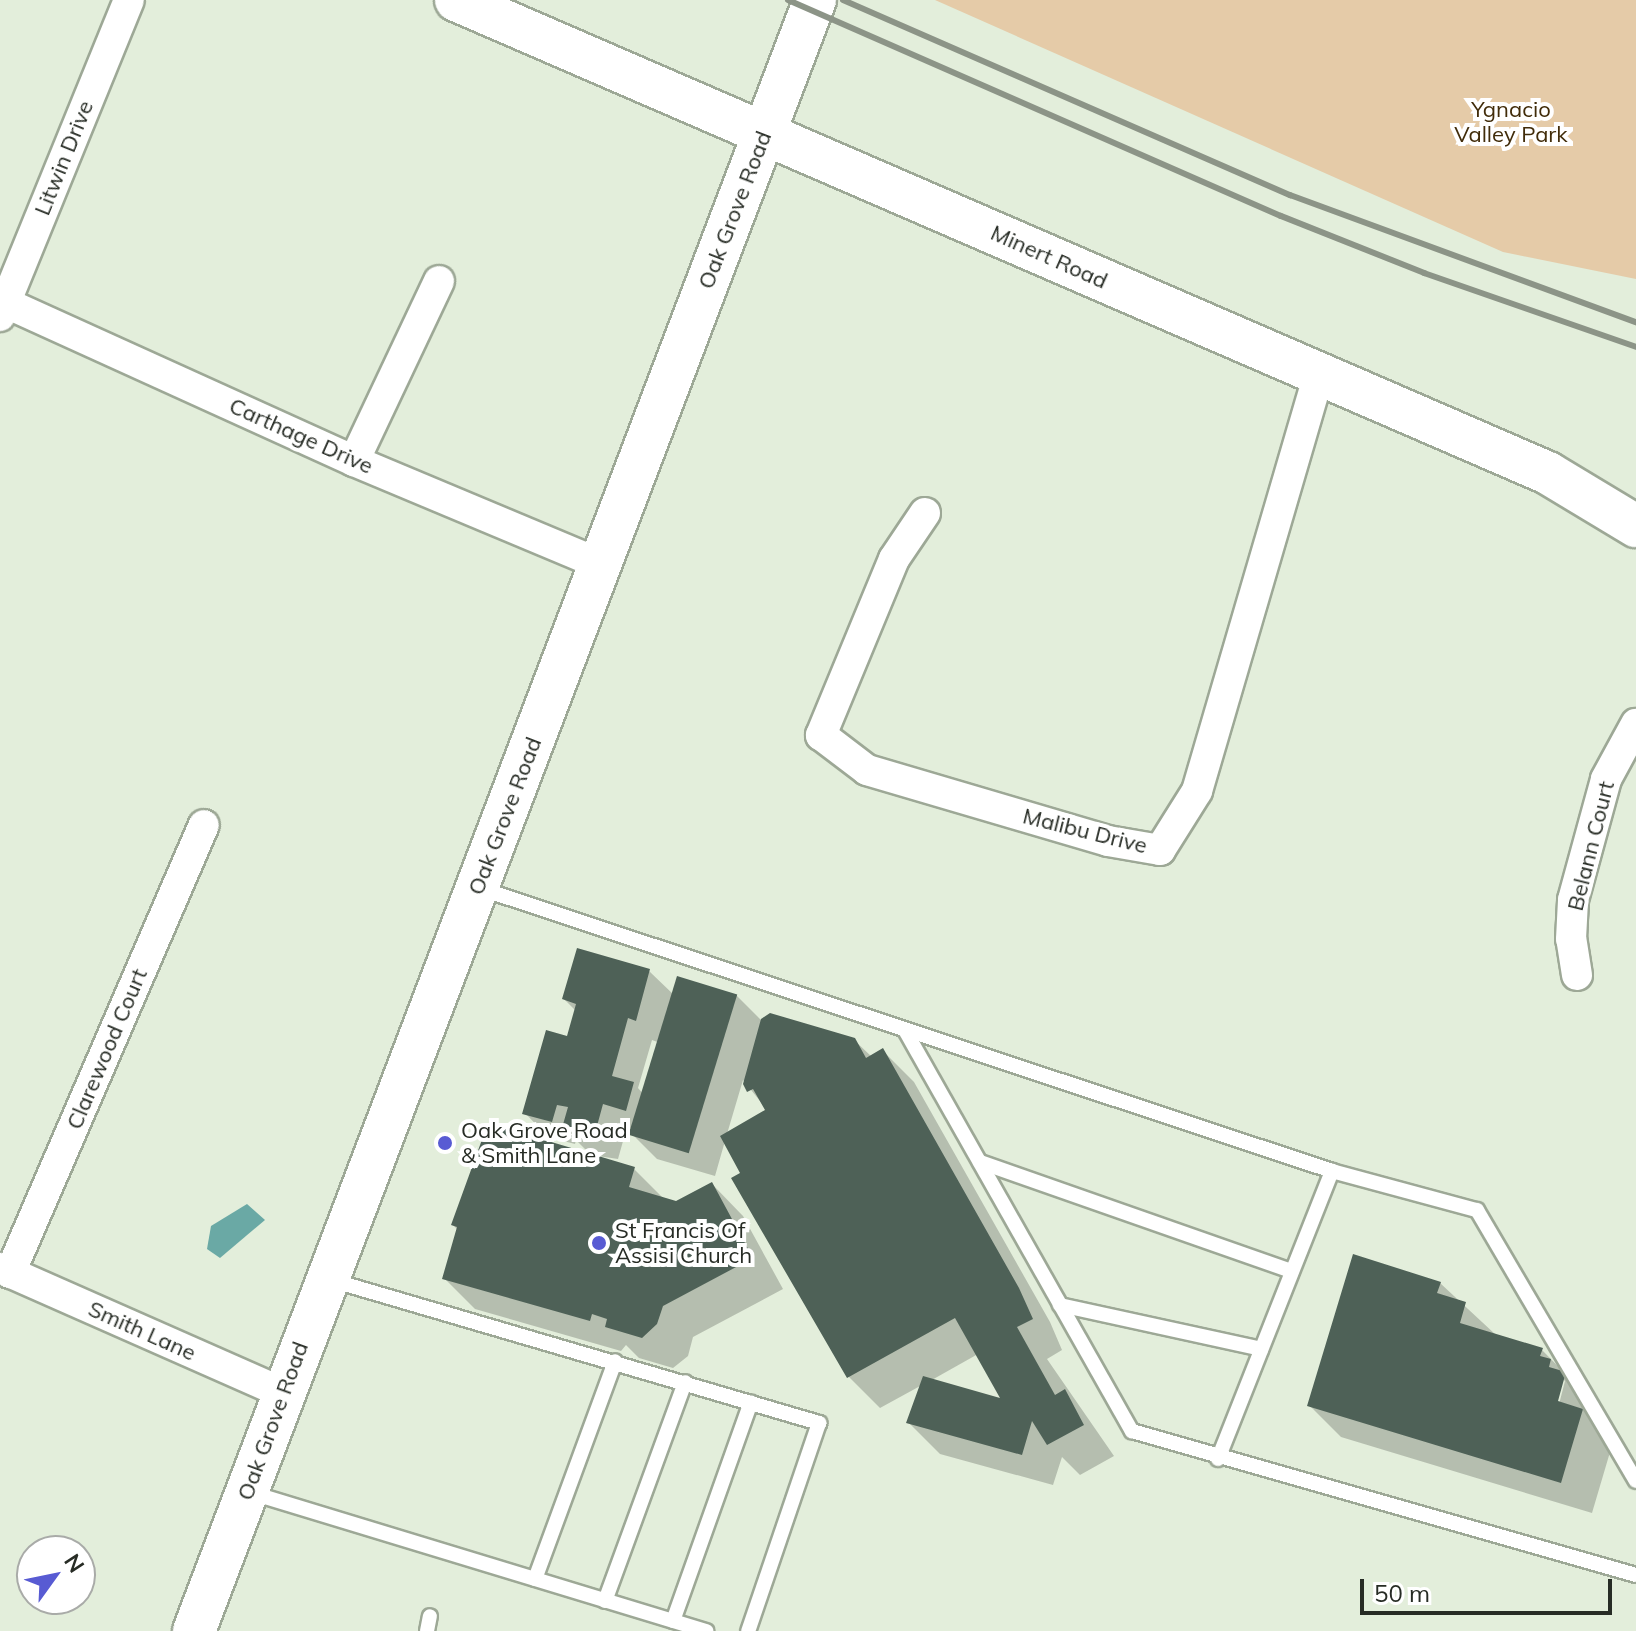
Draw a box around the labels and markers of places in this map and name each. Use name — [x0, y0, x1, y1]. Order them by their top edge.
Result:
place label: Oak Grove Road & Smith Lane — [461, 1117, 628, 1168]
marker: Oak Grove Road & Smith Lane — [436, 1134, 454, 1152]
place label: St Francis Of Assisi Church — [615, 1217, 752, 1268]
marker: St Francis Of Assisi Church — [590, 1234, 608, 1252]

